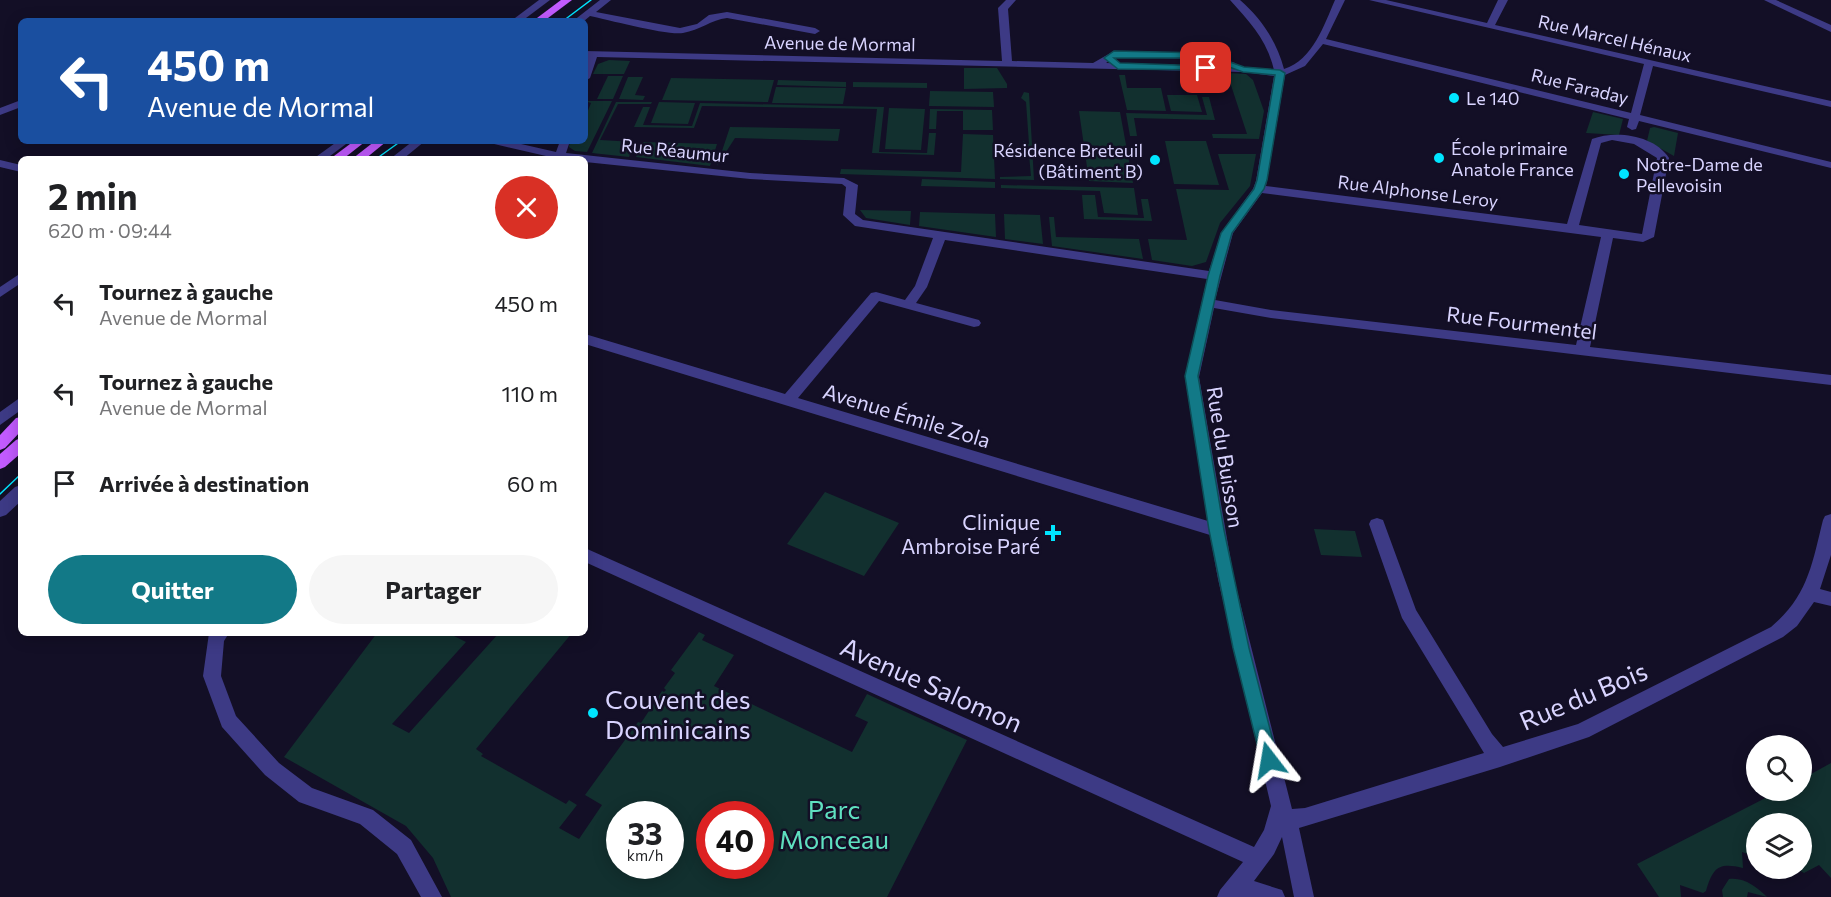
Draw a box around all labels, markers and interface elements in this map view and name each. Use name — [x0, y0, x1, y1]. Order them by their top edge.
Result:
street label: Rue Marcel Hénaux — [1536, 10, 1694, 66]
street label: Avenue de Mormal — [764, 31, 916, 55]
text: 450 m — [147, 38, 270, 90]
icon: left — [48, 42, 126, 120]
pin — [1180, 42, 1231, 93]
icon: arrive — [1189, 51, 1222, 84]
street label: Rue Faraday — [1529, 63, 1631, 109]
place label: Le 140 — [1466, 87, 1520, 109]
text: Avenue de Mormal — [147, 90, 374, 123]
marker: Le 140 — [1447, 91, 1461, 105]
street label: Rue Réaumur — [620, 133, 730, 167]
place label: École primaire Anatole France — [1451, 137, 1574, 180]
place label: Résidence Breteuil (Bâtiment B) — [993, 139, 1143, 182]
marker: École primaire Anatole France — [1432, 151, 1446, 165]
marker: Résidence Breteuil (Bâtiment B) — [1148, 153, 1162, 167]
place label: Notre-Dame de Pellevoisin — [1636, 153, 1763, 196]
marker: Notre-Dame de Pellevoisin — [1617, 167, 1631, 181]
street label: Rue Alphonse Leroy — [1336, 170, 1500, 212]
text: 2 min — [48, 173, 138, 217]
button: close — [495, 176, 558, 239]
text: 620 m · 09:44 — [48, 218, 172, 242]
text: Tournez à gauche — [99, 278, 273, 305]
icon: left — [48, 287, 81, 320]
text: 450 m — [494, 290, 558, 317]
street label: Rue Fourmentel — [1445, 300, 1599, 344]
text: Avenue de Mormal — [99, 305, 267, 329]
text: Tournez à gauche — [99, 368, 273, 395]
icon: left — [48, 377, 81, 410]
street label: Avenue Émile Zola — [820, 378, 994, 452]
text: 110 m — [501, 380, 558, 407]
street label: Rue du Buisson — [1202, 384, 1250, 530]
text: Avenue de Mormal — [99, 395, 267, 419]
icon: arrive — [48, 467, 81, 500]
text: Arrivée à destination — [99, 470, 309, 497]
text: 60 m — [507, 470, 558, 497]
place label: Clinique Ambroise Paré — [901, 509, 1040, 558]
marker: Clinique Ambroise Paré — [1044, 524, 1062, 542]
button: Quitter — [48, 555, 297, 624]
button: Partager — [309, 555, 558, 624]
street label: Avenue Salomon — [836, 630, 1028, 738]
street label: Rue du Bois — [1514, 654, 1652, 736]
place label: Couvent des Dominicains — [605, 683, 751, 744]
marker: Couvent des Dominicains — [586, 706, 600, 720]
position arrow — [1237, 728, 1301, 792]
map controls — [1746, 735, 1812, 879]
button: search — [1746, 735, 1812, 801]
park label: Parc Monceau — [779, 793, 889, 854]
speed limit sign: 40 — [696, 801, 774, 879]
button: layers — [1746, 813, 1812, 879]
text: 33 — [628, 814, 662, 851]
text: km/h — [627, 846, 663, 864]

